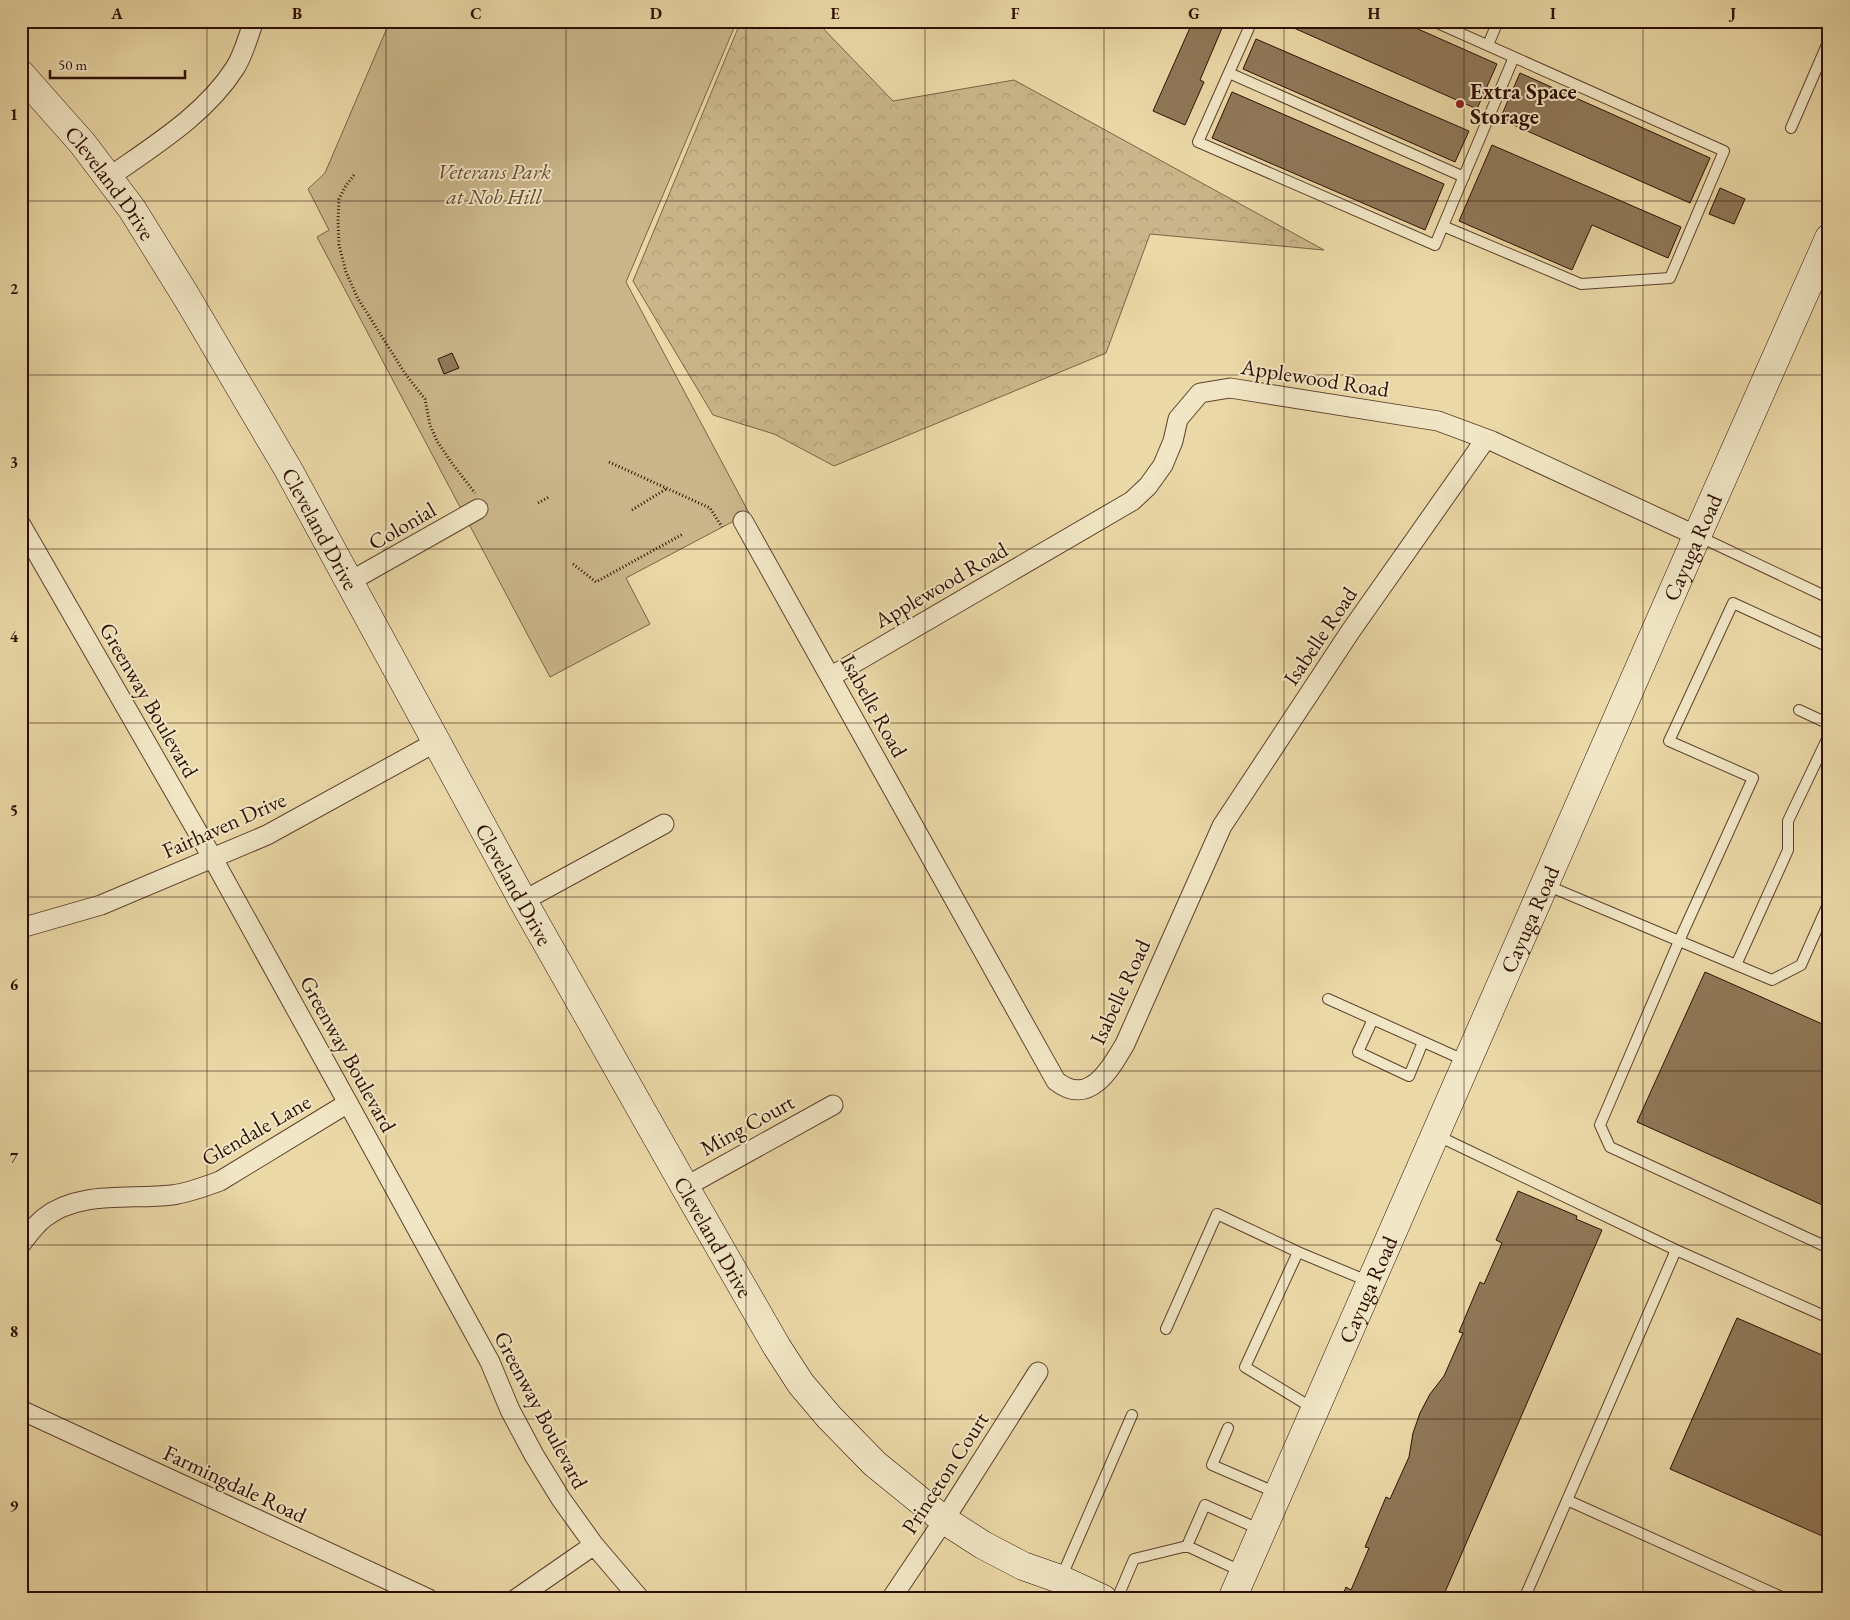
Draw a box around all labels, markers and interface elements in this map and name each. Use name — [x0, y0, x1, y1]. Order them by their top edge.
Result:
text: A — [110, 3, 123, 24]
text: B — [292, 3, 302, 24]
text: C — [470, 3, 482, 24]
text: D — [650, 3, 662, 24]
text: E — [830, 3, 840, 24]
text: F — [1011, 3, 1020, 24]
text: G — [1188, 3, 1200, 24]
text: H — [1368, 3, 1381, 24]
text: I — [1550, 3, 1556, 24]
text: J — [1728, 3, 1736, 24]
scale bar — [50, 48, 185, 80]
text: 50 m — [58, 55, 87, 74]
place label: Extra Space Storage — [1470, 77, 1577, 131]
marker: Extra Space Storage — [1454, 98, 1466, 110]
text: 1 — [10, 104, 18, 125]
street label: Cleveland Drive — [59, 119, 162, 246]
park label: Veterans Park at Nob Hill — [437, 157, 551, 211]
text: 2 — [10, 278, 19, 299]
street label: Applewood Road — [1238, 352, 1392, 404]
text: 3 — [10, 452, 18, 473]
street label: Cleveland Drive — [275, 462, 366, 595]
street label: Cayuga Road — [1656, 488, 1729, 605]
street label: Colonial — [363, 495, 441, 557]
street label: Applewood Road — [868, 535, 1014, 635]
street label: Isabelle Road — [1276, 580, 1364, 691]
street label: Greenway Boulevard — [93, 617, 206, 784]
text: 4 — [10, 626, 19, 647]
street label: Isabelle Road — [834, 650, 914, 763]
street label: Fairhaven Drive — [158, 785, 291, 865]
text: 5 — [10, 800, 18, 821]
street label: Cleveland Drive — [469, 818, 560, 951]
street label: Cayuga Road — [1493, 860, 1566, 977]
street label: Isabelle Road — [1083, 934, 1157, 1049]
street label: Greenway Boulevard — [293, 971, 403, 1138]
text: 6 — [10, 974, 19, 995]
street label: Glendale Lane — [196, 1087, 316, 1173]
street label: Ming Court — [695, 1087, 799, 1163]
text: 7 — [10, 1147, 19, 1168]
street label: Cleveland Drive — [667, 1171, 760, 1303]
street label: Cayuga Road — [1331, 1230, 1404, 1347]
text: 8 — [10, 1321, 18, 1342]
street label: Greenway Boulevard — [487, 1326, 595, 1495]
street label: Princeton Court — [895, 1406, 995, 1540]
street label: Farmingdale Road — [159, 1438, 312, 1530]
text: 9 — [10, 1495, 19, 1516]

